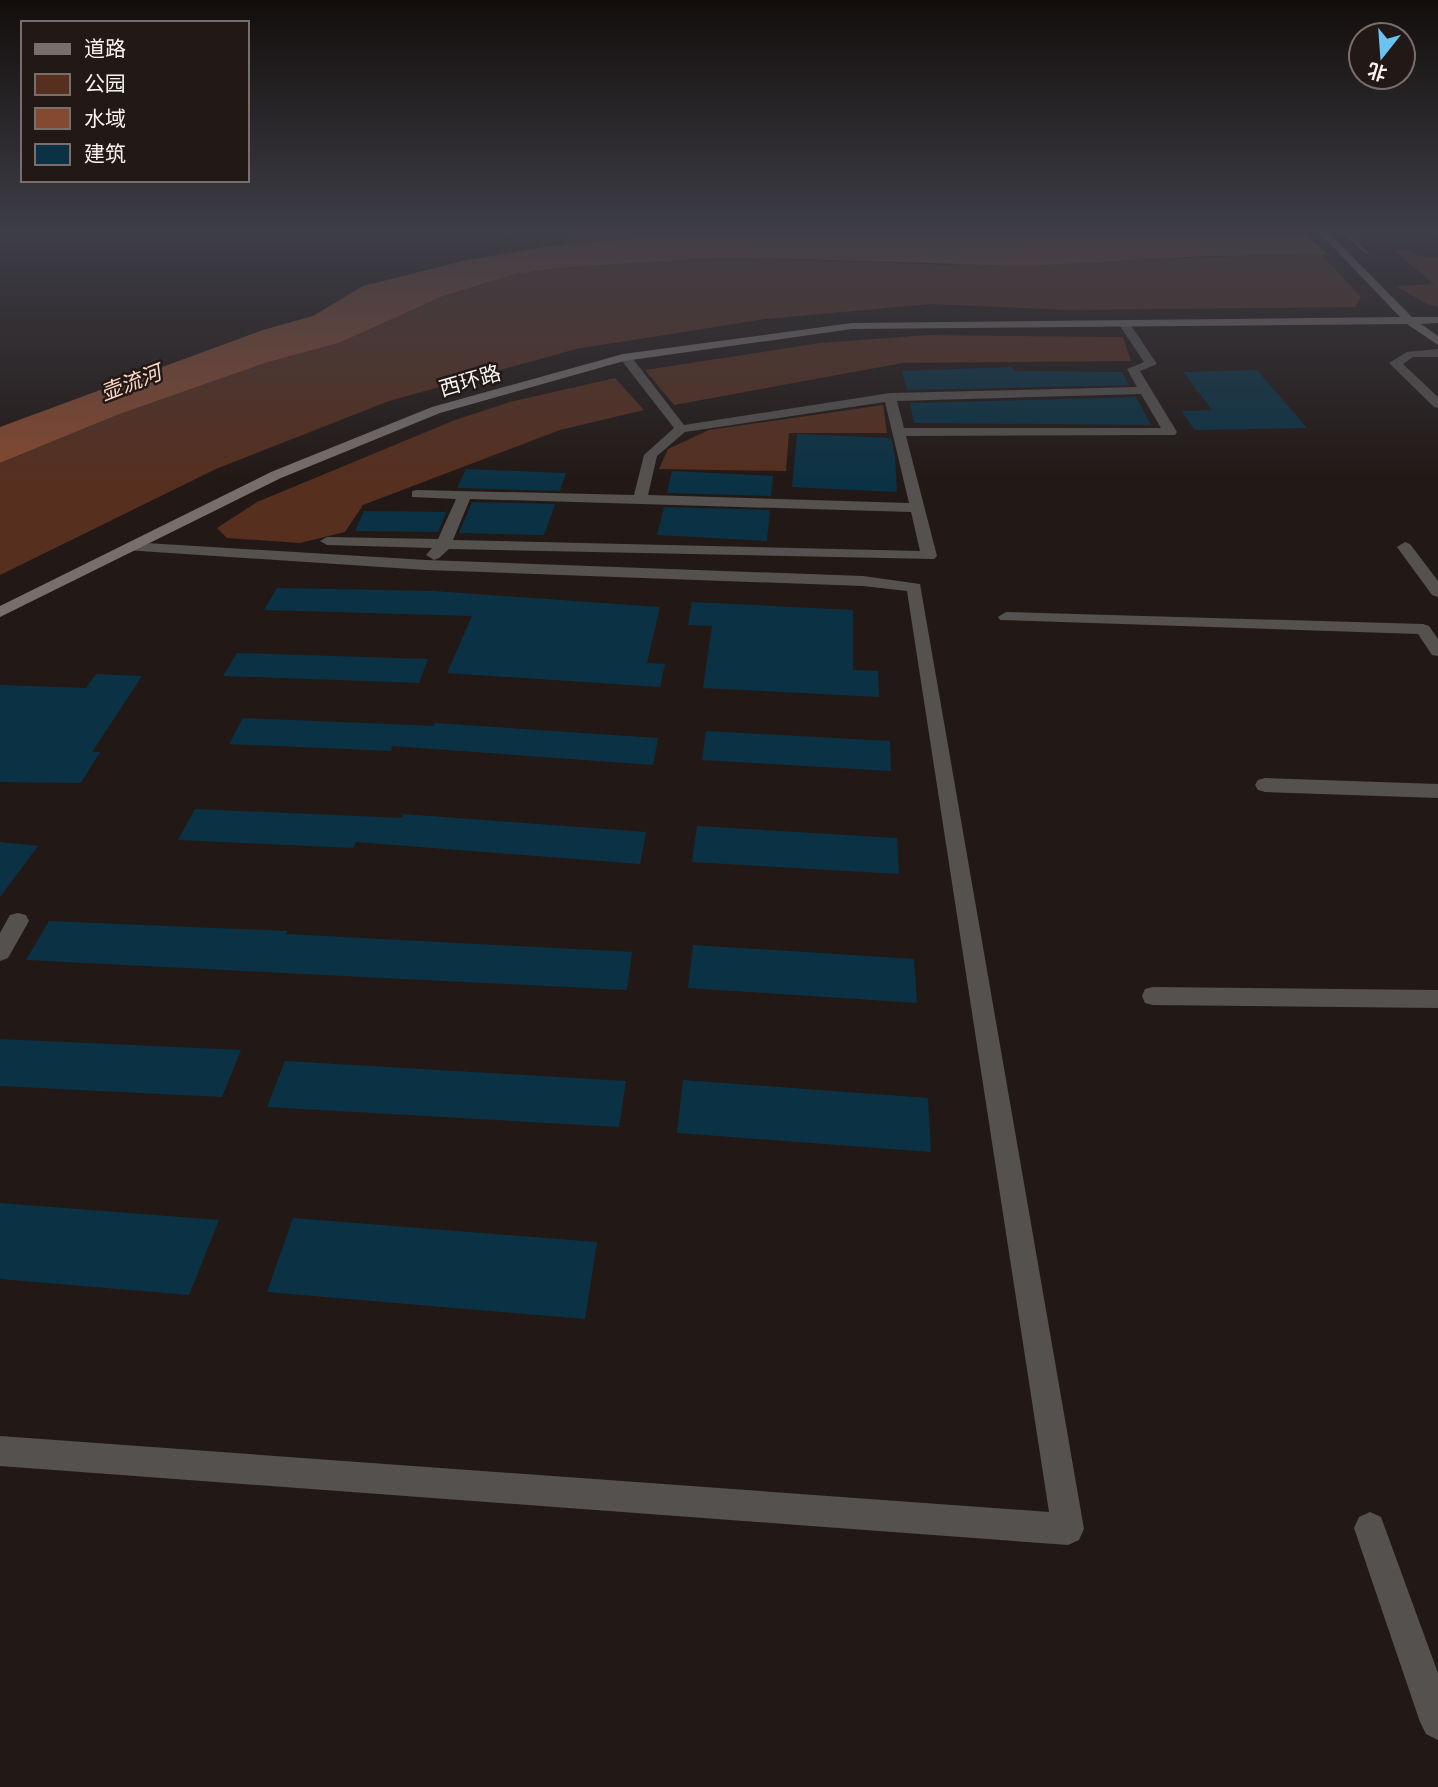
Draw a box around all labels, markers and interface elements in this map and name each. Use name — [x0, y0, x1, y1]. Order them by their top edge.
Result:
legend — [21, 21, 248, 182]
north arrow — [1347, 21, 1417, 91]
text: 道路 — [84, 34, 126, 66]
text: 北 — [1364, 54, 1391, 87]
text: 公园 — [84, 69, 126, 101]
text: 水域 — [84, 104, 126, 136]
text: 建筑 — [84, 139, 126, 171]
water label: 壶流河 — [96, 356, 170, 410]
street label: 西环路 — [436, 358, 505, 406]

